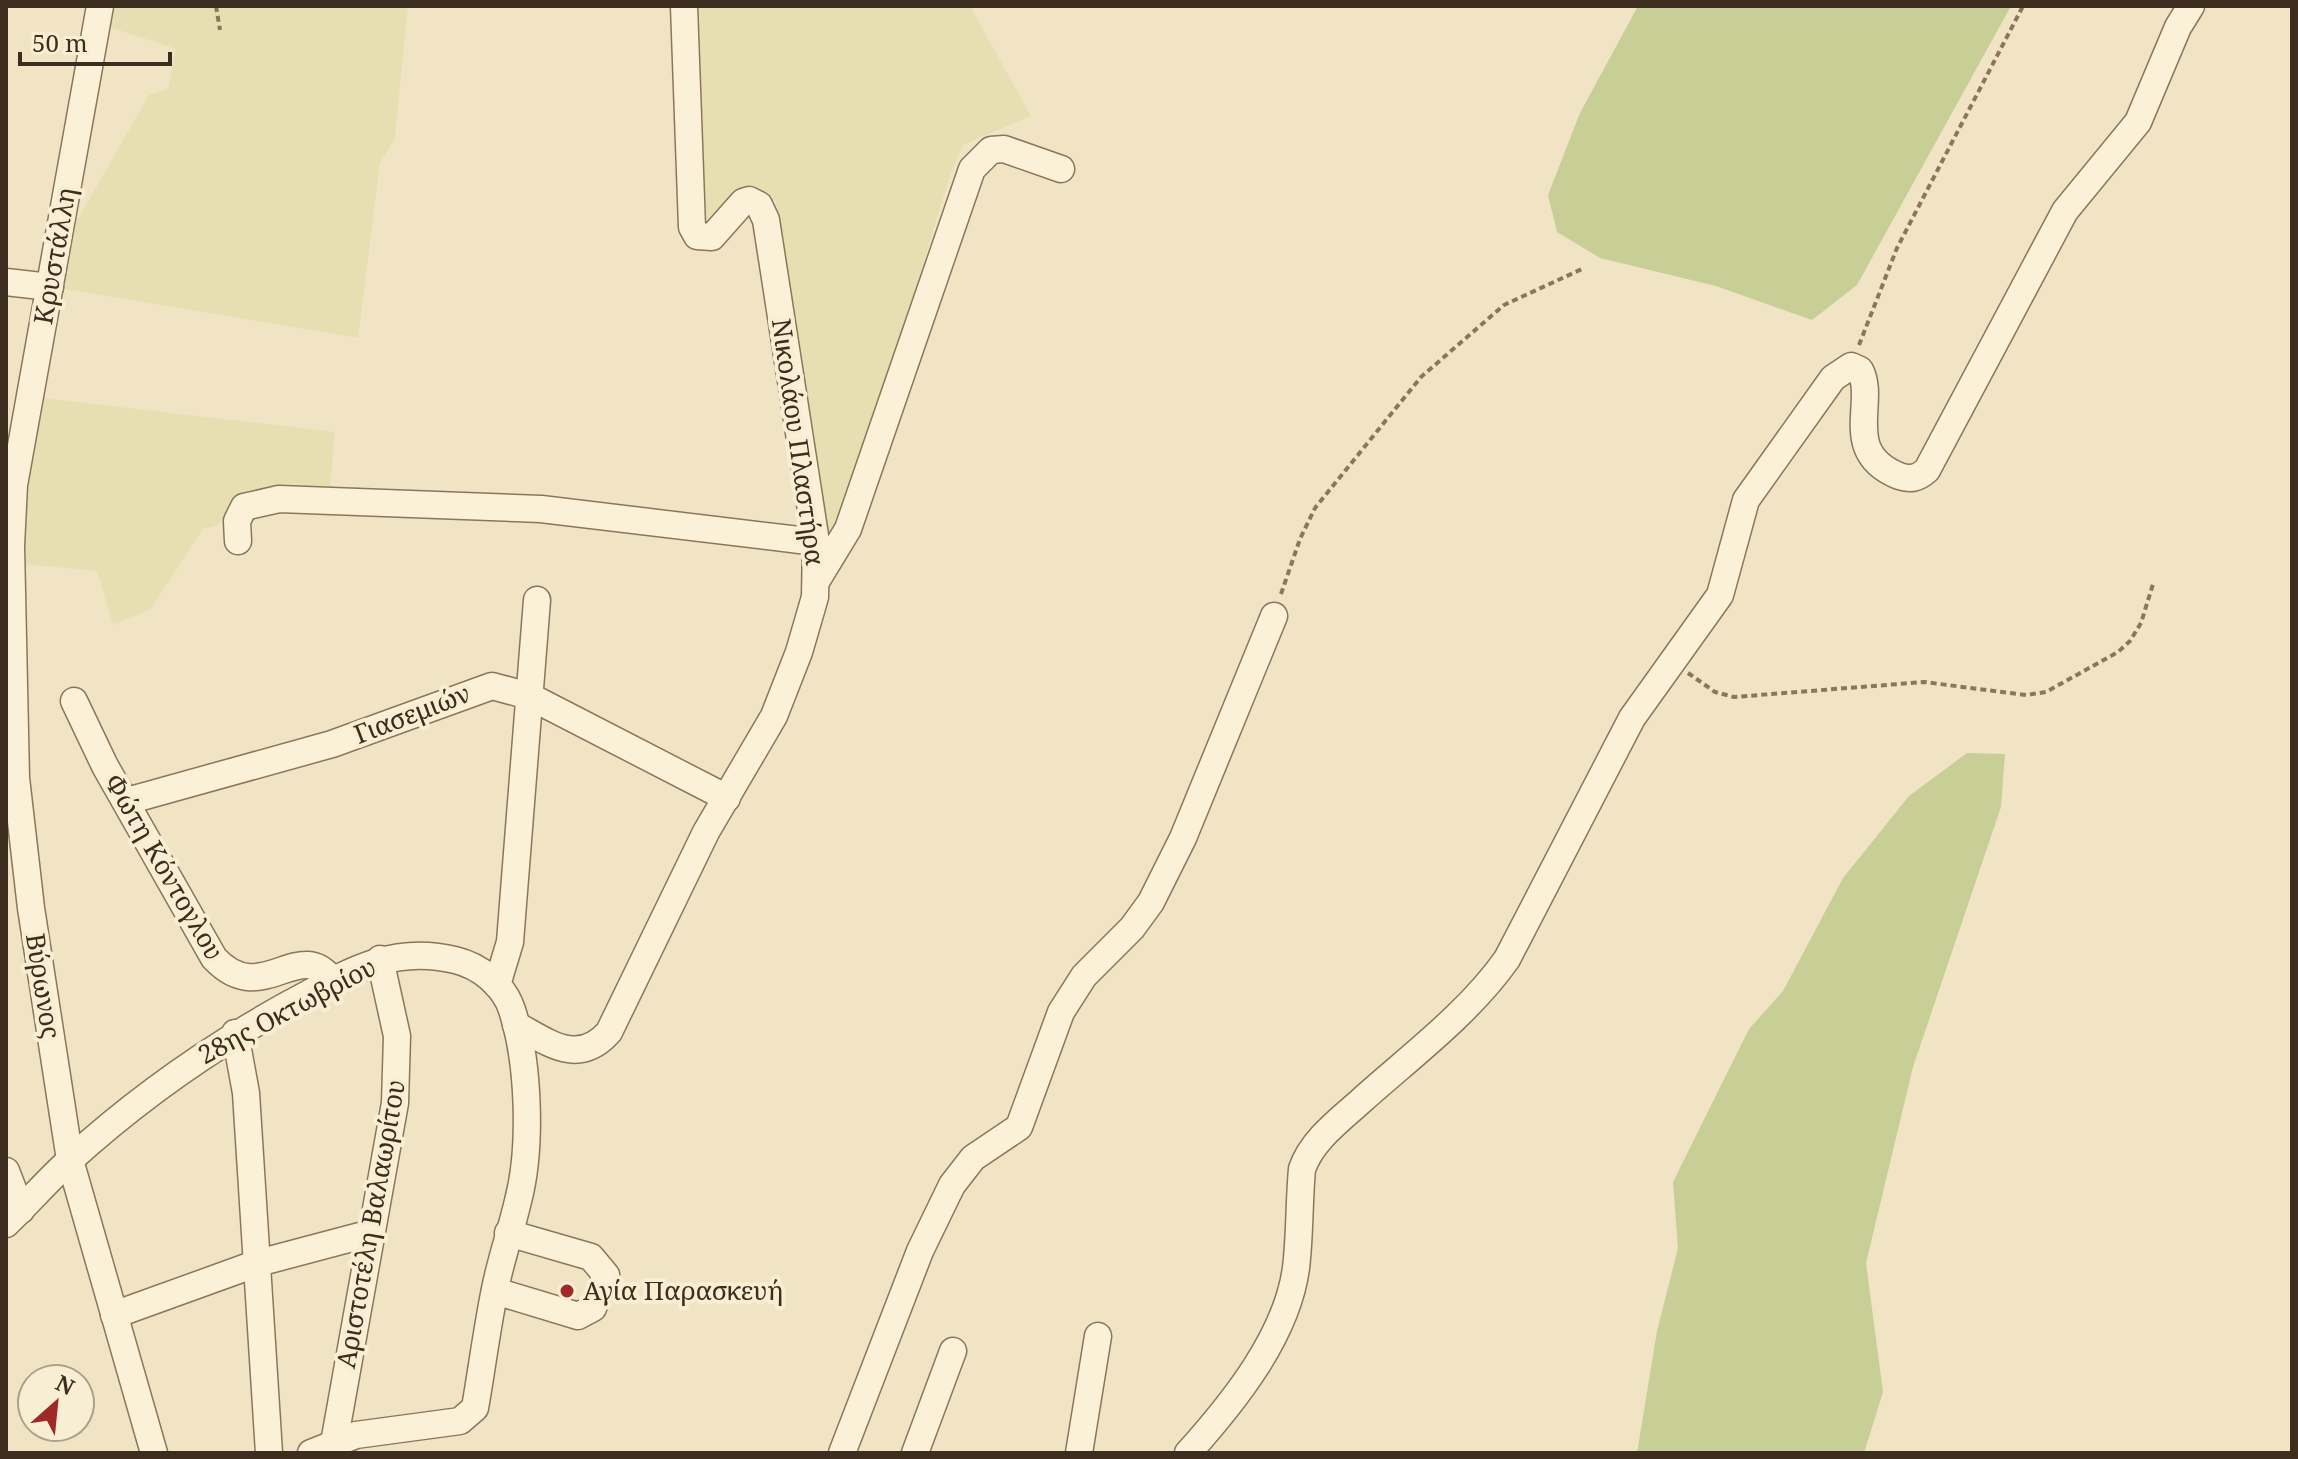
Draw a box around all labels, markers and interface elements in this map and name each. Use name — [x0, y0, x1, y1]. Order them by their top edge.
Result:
scale bar — [20, 16, 170, 66]
text: 50 m — [32, 26, 88, 59]
street label: Κρυστάλλη — [24, 185, 84, 327]
street label: Νικολάου Πλαστήρα — [764, 316, 834, 568]
street label: Γιασεμιών — [348, 674, 475, 752]
street label: Φώτη Κόντογλου — [97, 767, 233, 966]
street label: Βύρωνος — [18, 931, 70, 1041]
street label: 28ης Οκτωβρίου — [191, 948, 382, 1072]
street label: Αριστοτέλη Βαλαωρίτου — [327, 1077, 413, 1371]
place label: Αγία Παρασκευή — [583, 1272, 783, 1308]
marker: Αγία Παρασκευή — [558, 1282, 576, 1300]
north arrow — [16, 1363, 96, 1443]
text: N — [51, 1367, 80, 1402]

